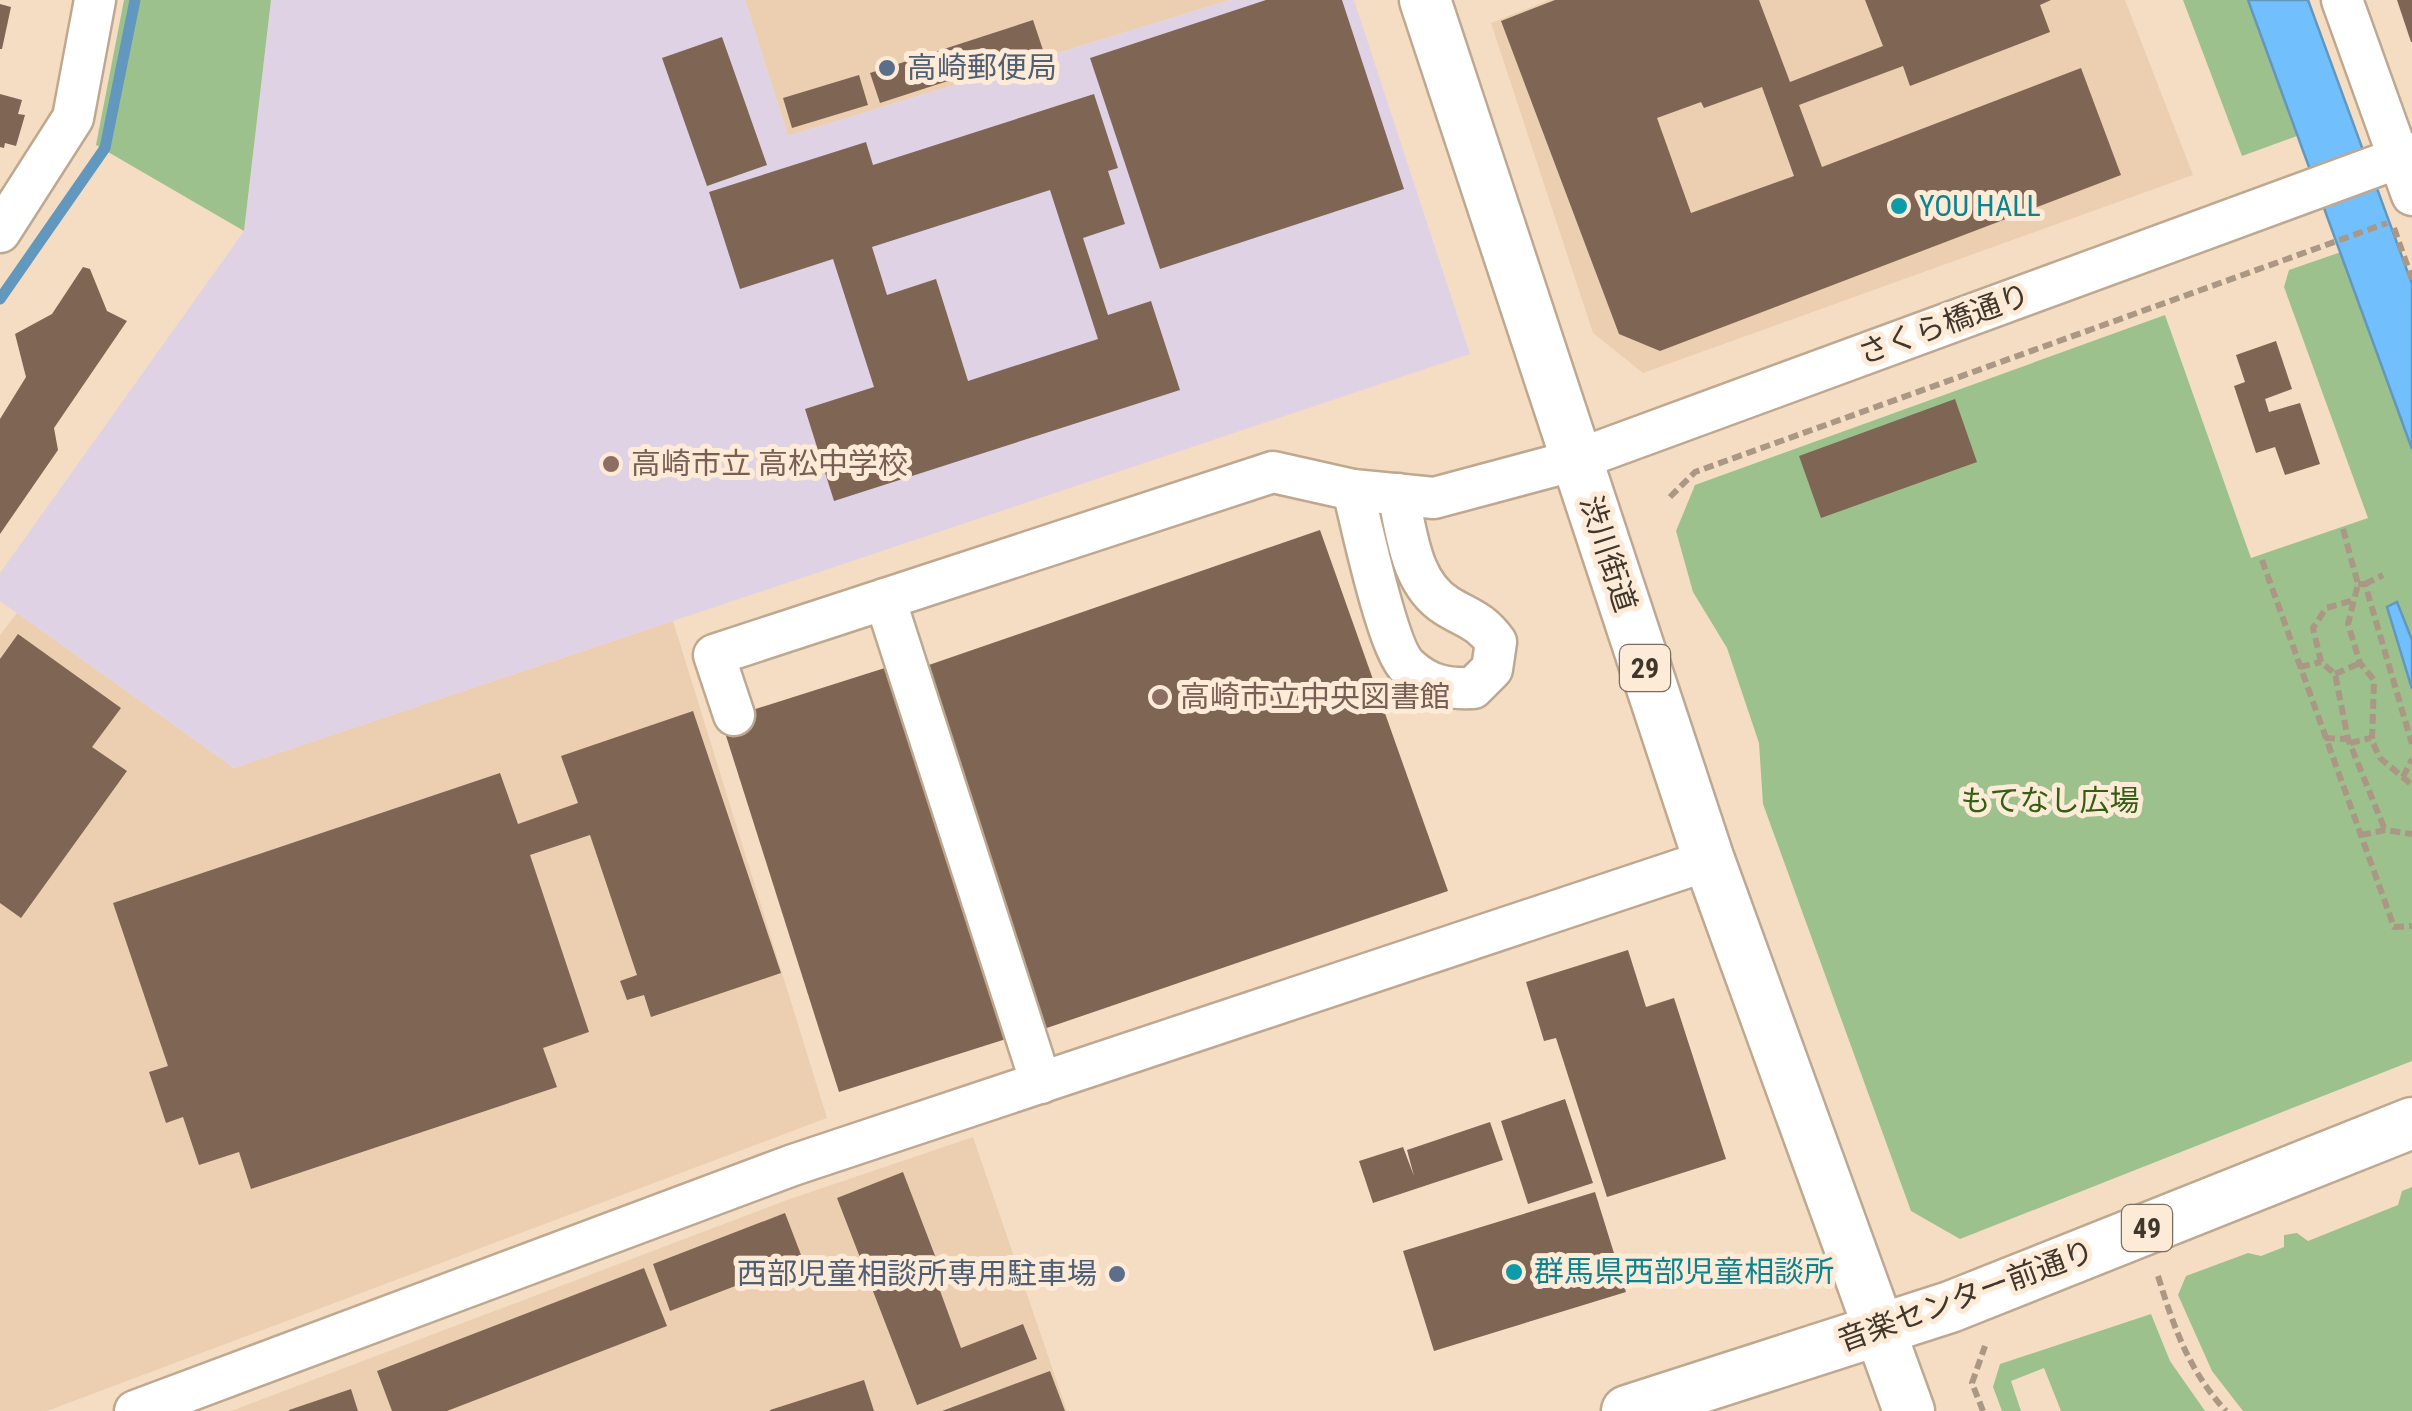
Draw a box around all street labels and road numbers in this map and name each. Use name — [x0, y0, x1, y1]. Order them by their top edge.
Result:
street label: さくら橋通り — [1853, 276, 2034, 371]
street label: 渋川街道 — [1573, 491, 1644, 616]
road number: 29 — [1620, 645, 1670, 691]
road number: 49 — [2122, 1205, 2172, 1251]
street label: 音楽センター前通り — [1833, 1233, 2099, 1358]

